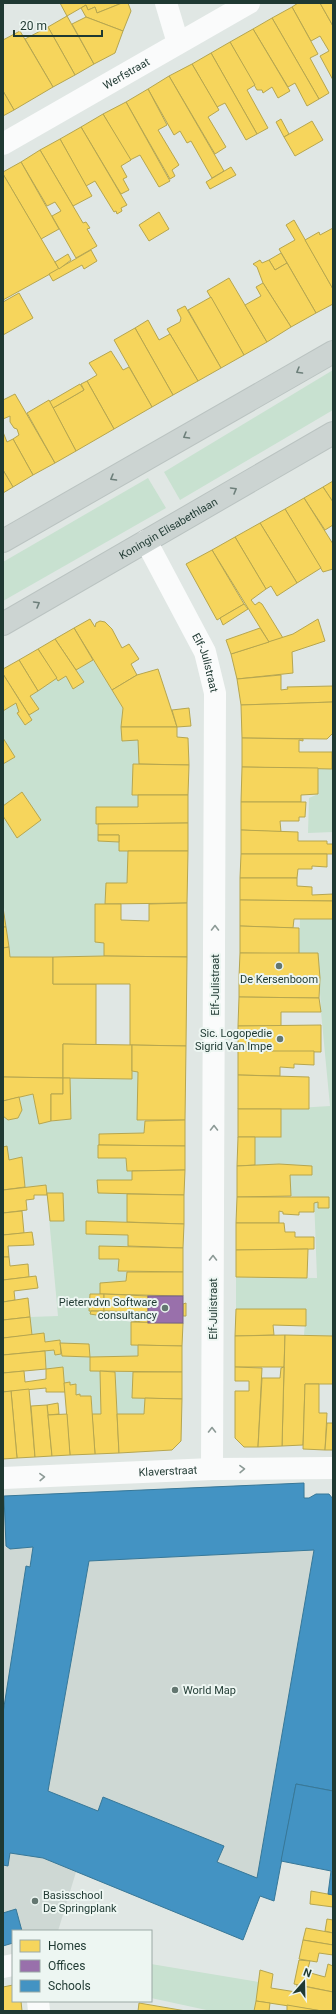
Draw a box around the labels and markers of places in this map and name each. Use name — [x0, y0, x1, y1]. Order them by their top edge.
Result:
marker: De Kersenboom — [274, 961, 284, 971]
place label: De Kersenboom — [240, 973, 318, 986]
place label: Sic. Logopedie Sigrid Van Impe — [195, 1027, 272, 1053]
marker: Sic. Logopedie Sigrid Van Impe — [275, 1034, 285, 1044]
place label: Pietervdvn Software consultancy — [59, 1296, 158, 1322]
marker: Pietervdvn Software consultancy — [160, 1303, 170, 1313]
place label: World Map — [183, 1684, 236, 1697]
marker: World Map — [170, 1685, 180, 1695]
place label: Basisschool De Springplank — [43, 1889, 117, 1915]
marker: Basisschool De Springplank — [30, 1896, 40, 1906]

